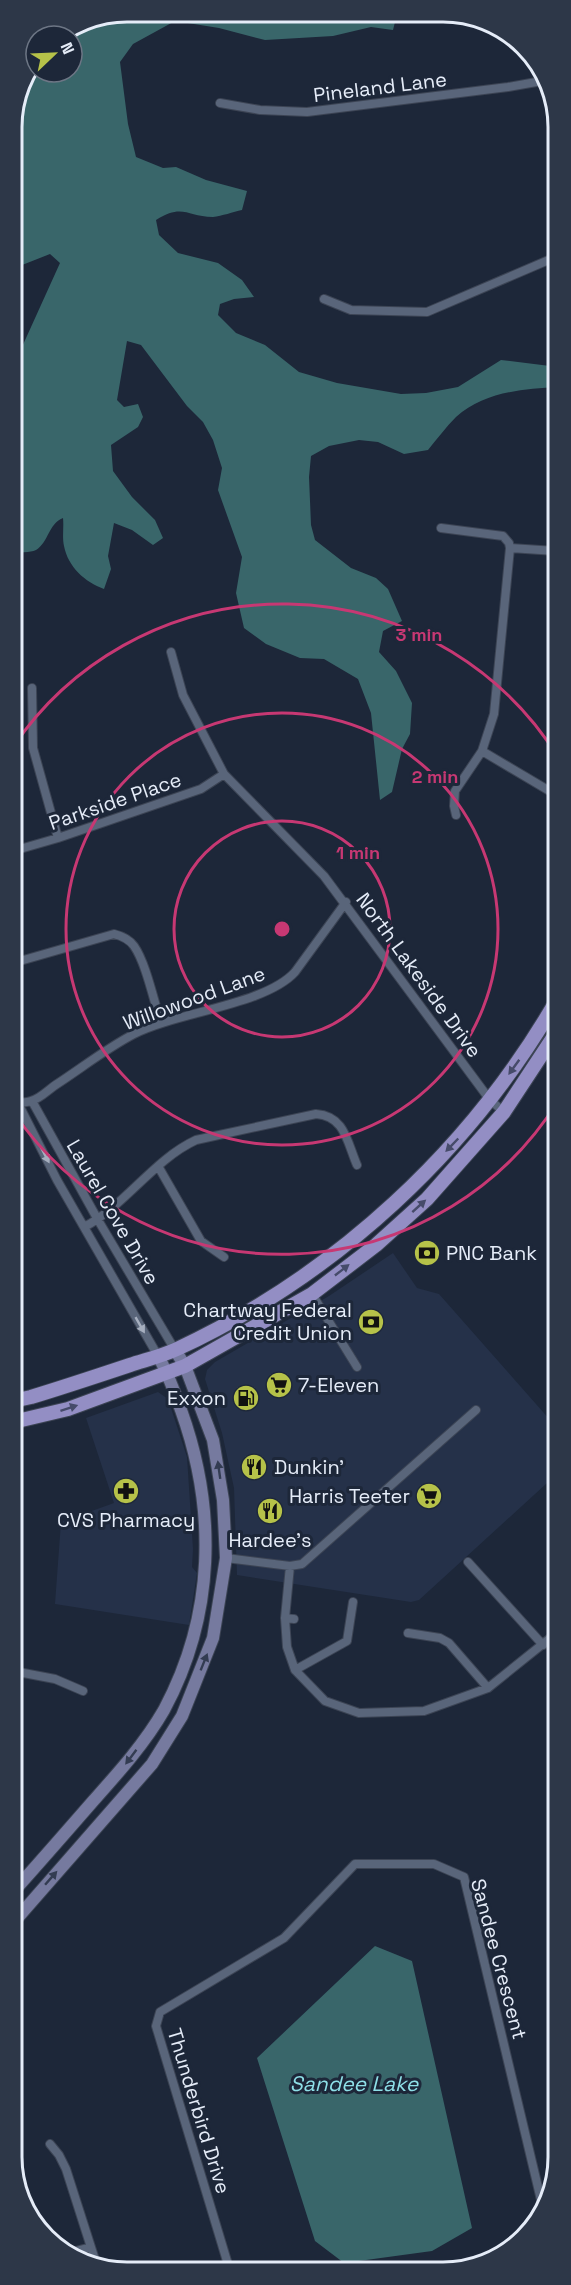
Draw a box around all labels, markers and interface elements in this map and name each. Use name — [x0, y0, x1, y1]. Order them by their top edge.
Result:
north arrow — [24, 24, 84, 84]
text: N — [56, 39, 79, 57]
street label: Pineland Lane — [312, 66, 448, 108]
text: 3 min — [396, 623, 442, 646]
text: 2 min — [412, 765, 458, 788]
street label: Parkside Place — [45, 766, 185, 836]
text: 1 min — [336, 841, 380, 864]
street label: North Lakeside Drive — [350, 887, 488, 1063]
centre of rings — [272, 919, 292, 939]
street label: Willowood Lane — [119, 960, 269, 1036]
one-way arrow — [509, 1059, 521, 1074]
street label: Laurel Cove Drive — [61, 1135, 165, 1289]
one-way arrow — [446, 1137, 460, 1151]
one-way arrow — [40, 1147, 49, 1164]
one-way arrow — [411, 1200, 426, 1213]
bank icon: PNC Bank — [412, 1238, 442, 1268]
place label: PNC Bank — [446, 1240, 537, 1266]
one-way arrow — [335, 1265, 350, 1277]
place label: Chartway Federal Credit Union — [183, 1297, 352, 1346]
bank icon: Chartway Federal Credit Union — [356, 1307, 386, 1337]
one-way arrow — [135, 1317, 146, 1333]
supermarket icon: 7-Eleven — [264, 1370, 294, 1400]
place label: 7-Eleven — [298, 1372, 379, 1398]
fuel station icon: Exxon — [231, 1383, 261, 1413]
place label: Exxon — [167, 1385, 226, 1411]
one-way arrow — [60, 1403, 78, 1412]
restaurant icon: Dunkin' — [239, 1452, 269, 1482]
place label: Dunkin' — [274, 1454, 344, 1480]
one-way arrow — [214, 1460, 223, 1479]
pharmacy icon: CVS Pharmacy — [111, 1476, 141, 1506]
supermarket icon: Harris Teeter — [414, 1481, 444, 1511]
place label: Harris Teeter — [289, 1483, 410, 1509]
restaurant icon: Hardee's — [255, 1496, 285, 1526]
place label: CVS Pharmacy — [57, 1507, 195, 1533]
place label: Hardee's — [228, 1527, 312, 1553]
one-way arrow — [199, 1652, 209, 1670]
one-way arrow — [125, 1749, 137, 1765]
one-way arrow — [45, 1871, 58, 1886]
street label: Sandee Crescent — [465, 1876, 533, 2042]
street label: Thunderbird Drive — [161, 2025, 237, 2197]
water label: Sandee Lake — [290, 2070, 420, 2097]

